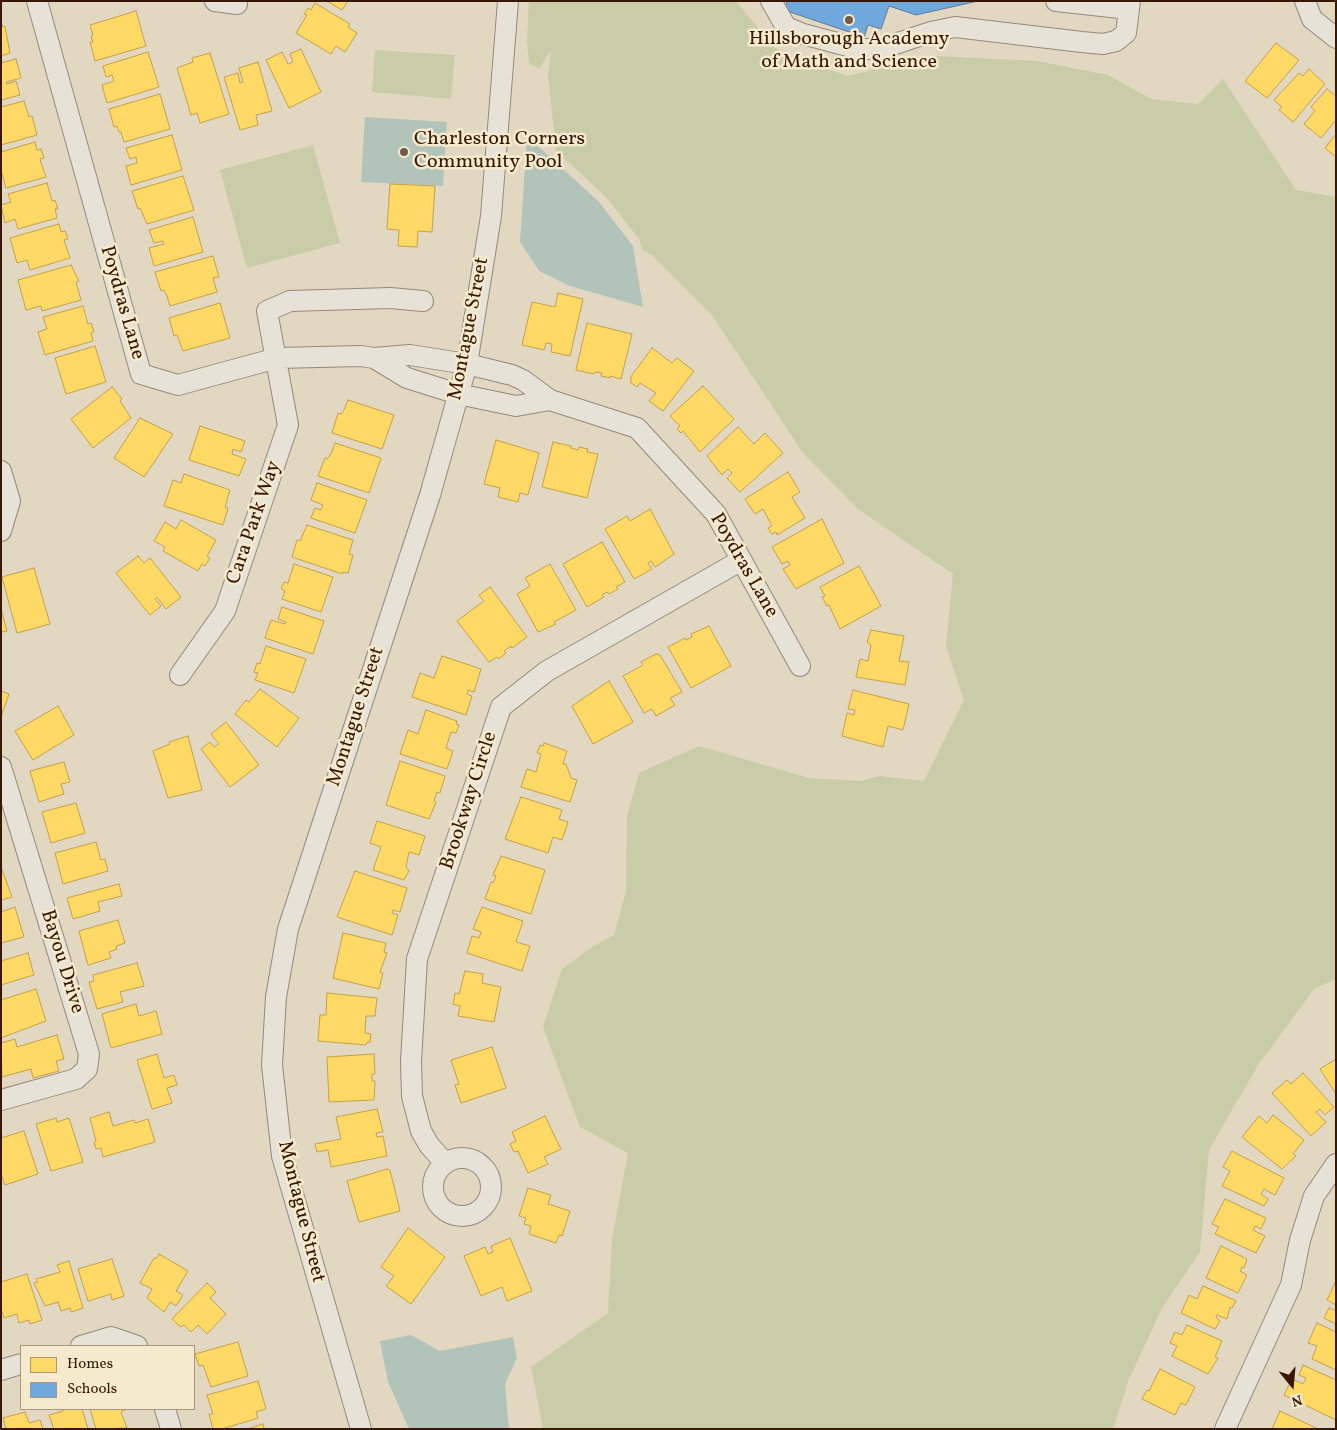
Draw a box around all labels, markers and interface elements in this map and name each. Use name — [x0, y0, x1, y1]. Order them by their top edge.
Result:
marker: Hillsborough Academy of Math and Science — [843, 14, 855, 26]
place label: Hillsborough Academy of Math and Science — [749, 28, 949, 75]
place label: Charleston Corners Community Pool — [414, 128, 585, 175]
marker: Charleston Corners Community Pool — [398, 146, 410, 158]
street label: Poydras Lane — [93, 243, 149, 363]
street label: Montague Street — [444, 255, 496, 403]
street label: Cara Park Way — [223, 458, 287, 588]
street label: Poydras Lane — [703, 509, 783, 623]
street label: Montague Street — [323, 644, 391, 790]
street label: Brookway Circle — [436, 729, 504, 873]
street label: Bayou Drive — [34, 907, 88, 1017]
street label: Montague Street — [271, 1139, 329, 1285]
legend — [20, 1345, 195, 1410]
text: Homes — [67, 1354, 113, 1375]
north arrow — [1267, 1360, 1317, 1410]
text: Schools — [67, 1379, 117, 1400]
text: N — [1289, 1389, 1304, 1410]

